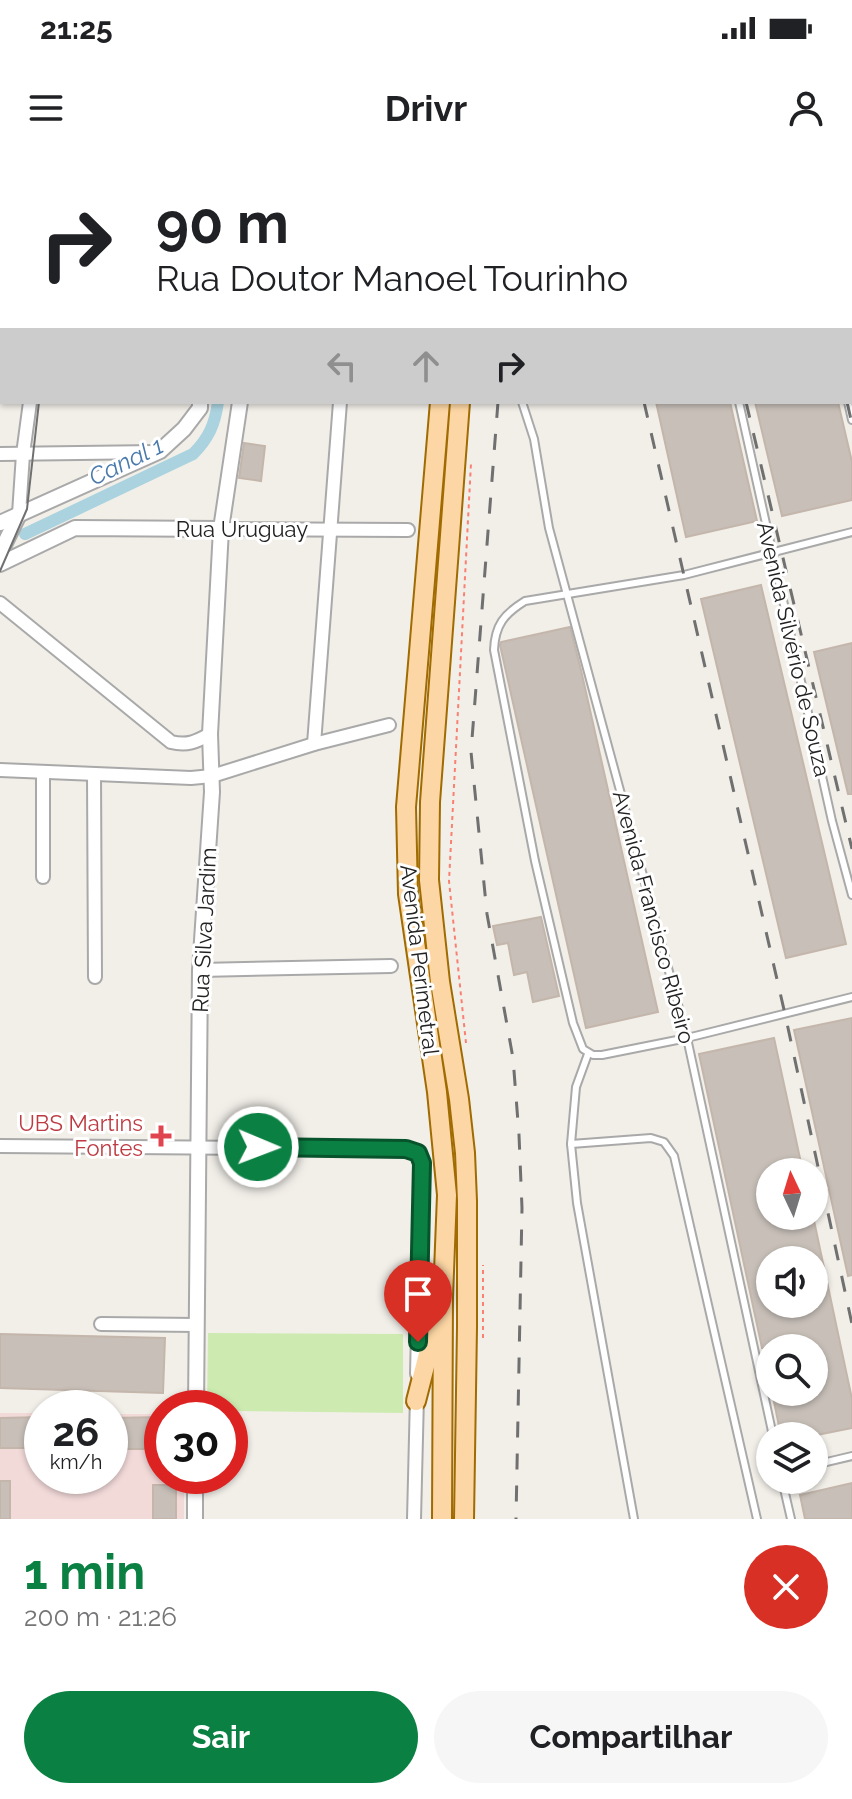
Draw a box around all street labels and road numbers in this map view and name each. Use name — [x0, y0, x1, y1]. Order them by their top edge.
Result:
street label: Rua Uruguay — [176, 516, 308, 542]
street label: Avenida Silvério de Souza — [752, 519, 836, 779]
street label: Avenida Francisco Ribeiro — [608, 788, 700, 1046]
street label: Rua Silva Jardim — [187, 847, 221, 1013]
street label: Avenida Perimetral — [395, 863, 445, 1057]

